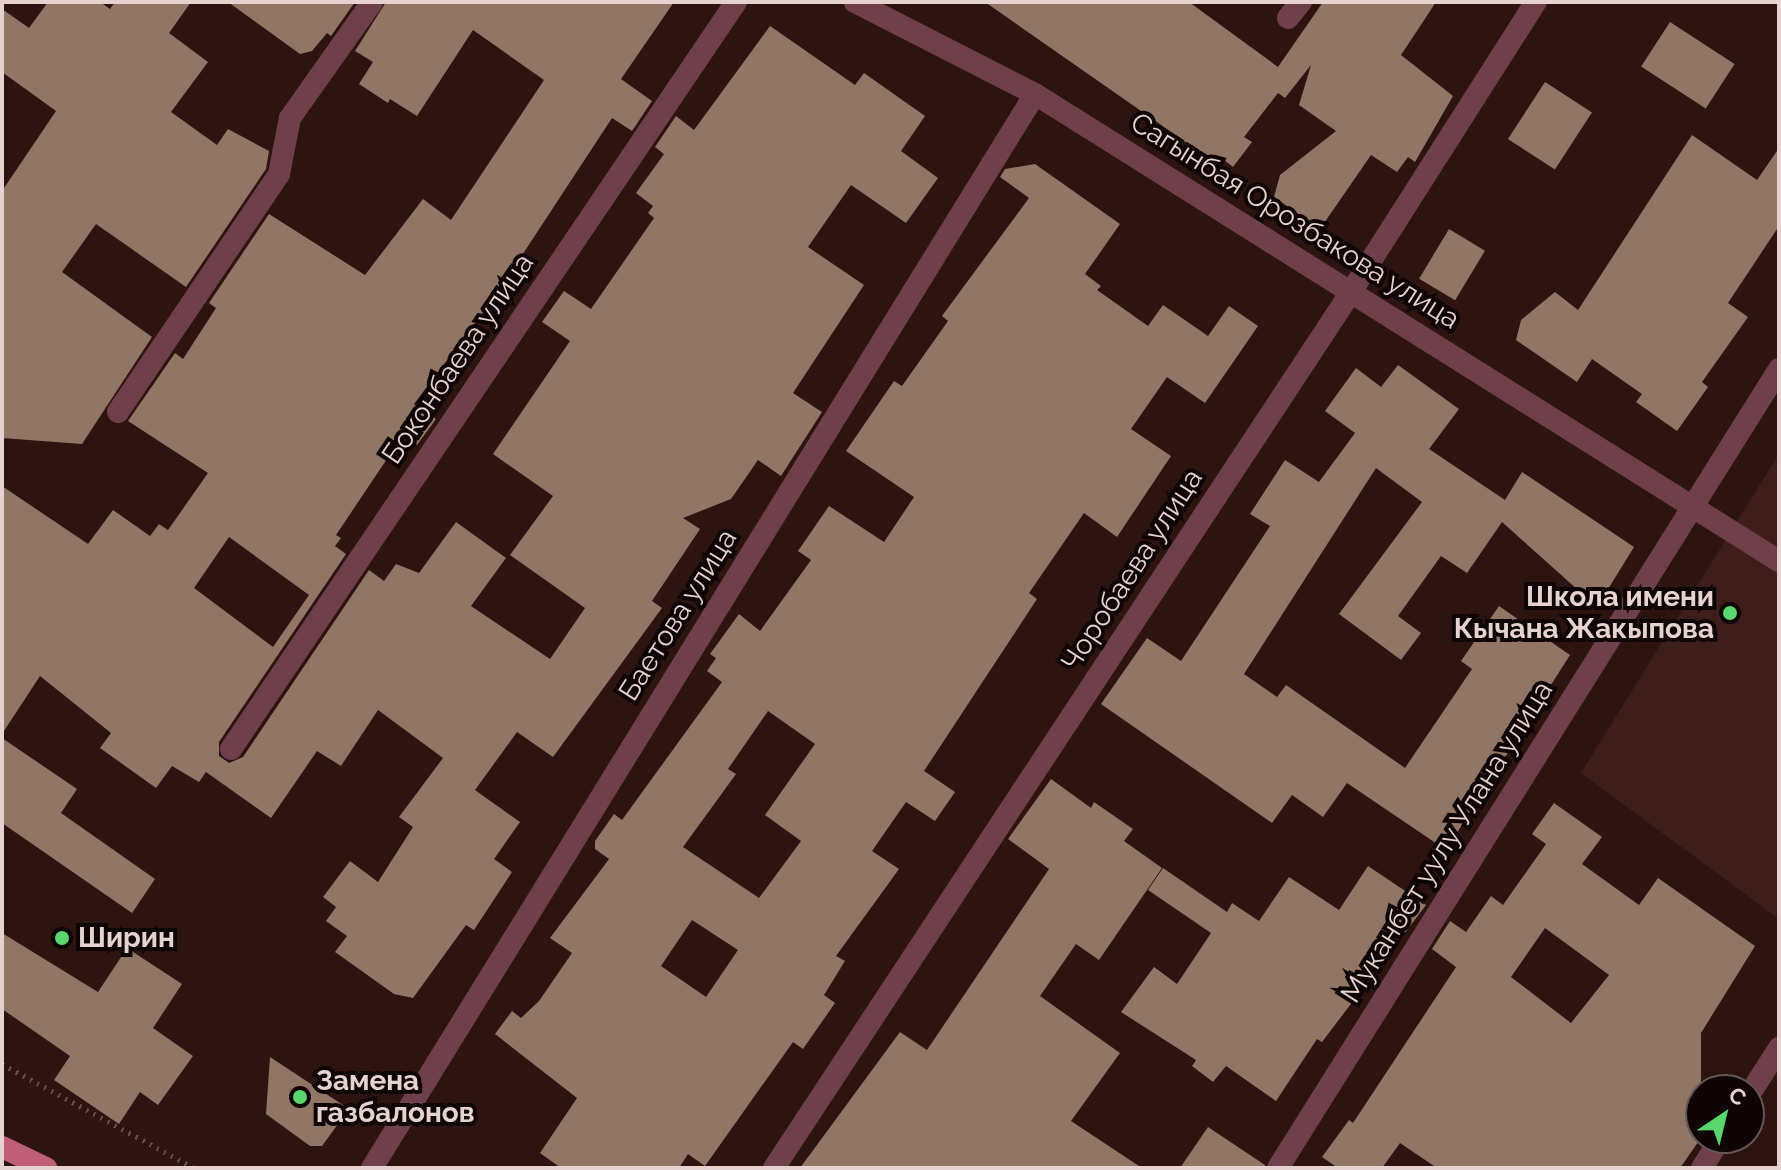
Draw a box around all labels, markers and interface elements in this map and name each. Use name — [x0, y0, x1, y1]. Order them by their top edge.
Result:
street label: Сагынбая Орозбакова улица — [1124, 106, 1466, 336]
street label: Боконбаева улица — [375, 247, 541, 471]
street label: Чоробаева улица — [1054, 463, 1210, 677]
street label: Баетова улица — [612, 523, 744, 707]
place label: Школа имени Кычана Жакыпова — [1454, 580, 1714, 646]
marker: Школа имени Кычана Жакыпова — [1721, 604, 1739, 622]
street label: Муканбет уулу Улана улица — [1333, 674, 1561, 1010]
place label: Ширин — [78, 921, 175, 955]
marker: Ширин — [53, 929, 71, 947]
place label: Замена газбалонов — [316, 1064, 475, 1130]
north arrow — [1685, 1074, 1765, 1154]
text: С — [1724, 1081, 1751, 1111]
marker: Замена газбалонов — [291, 1088, 309, 1106]

